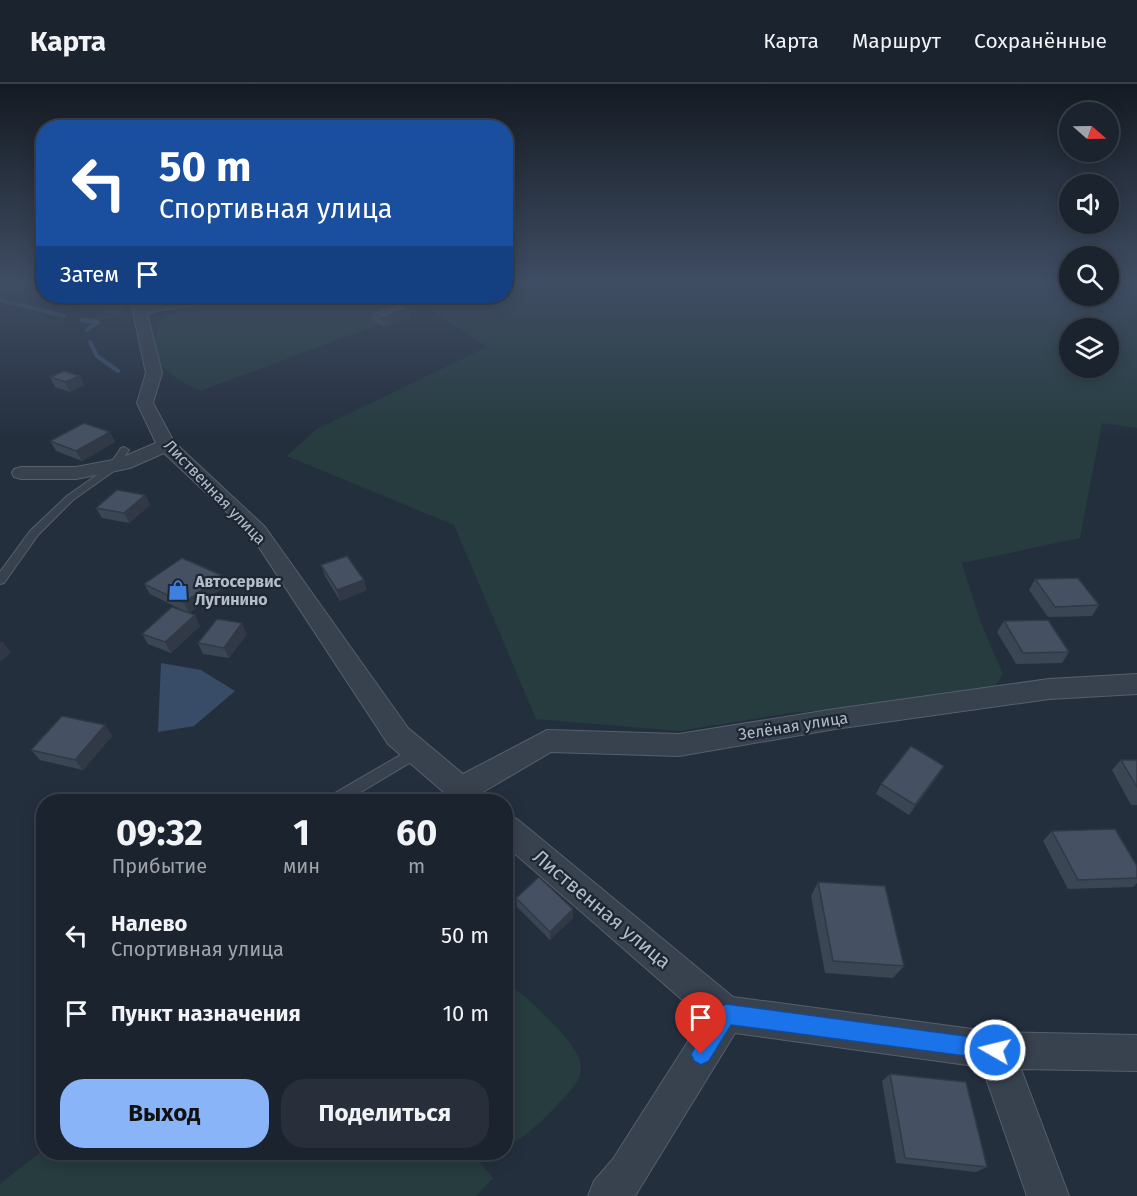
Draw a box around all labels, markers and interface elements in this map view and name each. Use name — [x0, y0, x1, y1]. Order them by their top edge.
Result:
text: Карта — [30, 25, 106, 58]
text: Карта — [763, 28, 819, 54]
text: Маршрут — [852, 28, 941, 54]
text: Сохранённые — [974, 28, 1107, 54]
north arrow — [1059, 102, 1119, 162]
map controls — [1059, 102, 1119, 378]
text: 50 m — [159, 142, 252, 192]
icon: left — [60, 144, 138, 222]
button: sound — [1059, 174, 1119, 234]
text: Спортивная улица — [159, 193, 392, 225]
button: search — [1059, 246, 1119, 306]
icon: arrive — [131, 258, 164, 291]
text: Затем — [60, 261, 119, 288]
button: layers — [1059, 318, 1119, 378]
street label: Лиственная улица — [160, 436, 270, 548]
place label: Автосервис Лугинино — [194, 572, 282, 609]
shop icon: Автосервис Лугинино — [166, 578, 190, 602]
street label: Зелёная улица — [737, 708, 849, 744]
text: 09:32 — [116, 811, 203, 855]
text: 1 — [293, 811, 310, 855]
text: 60 — [396, 811, 437, 855]
street label: Лиственная улица — [528, 844, 676, 974]
text: Прибытие — [112, 854, 207, 878]
text: мин — [283, 854, 320, 878]
text: m — [408, 854, 425, 878]
text: Налево — [111, 910, 187, 937]
icon: left — [60, 919, 93, 952]
text: 50 m — [441, 922, 489, 949]
text: Спортивная улица — [111, 937, 284, 961]
pin — [675, 992, 726, 1054]
icon: arrive — [60, 997, 93, 1030]
text: Пункт назначения — [111, 1000, 301, 1027]
text: 10 m — [443, 1000, 489, 1027]
icon: arrive — [684, 1001, 717, 1034]
position arrow — [963, 1018, 1027, 1082]
button: Выход — [60, 1079, 269, 1148]
button: Поделиться — [281, 1079, 489, 1148]

